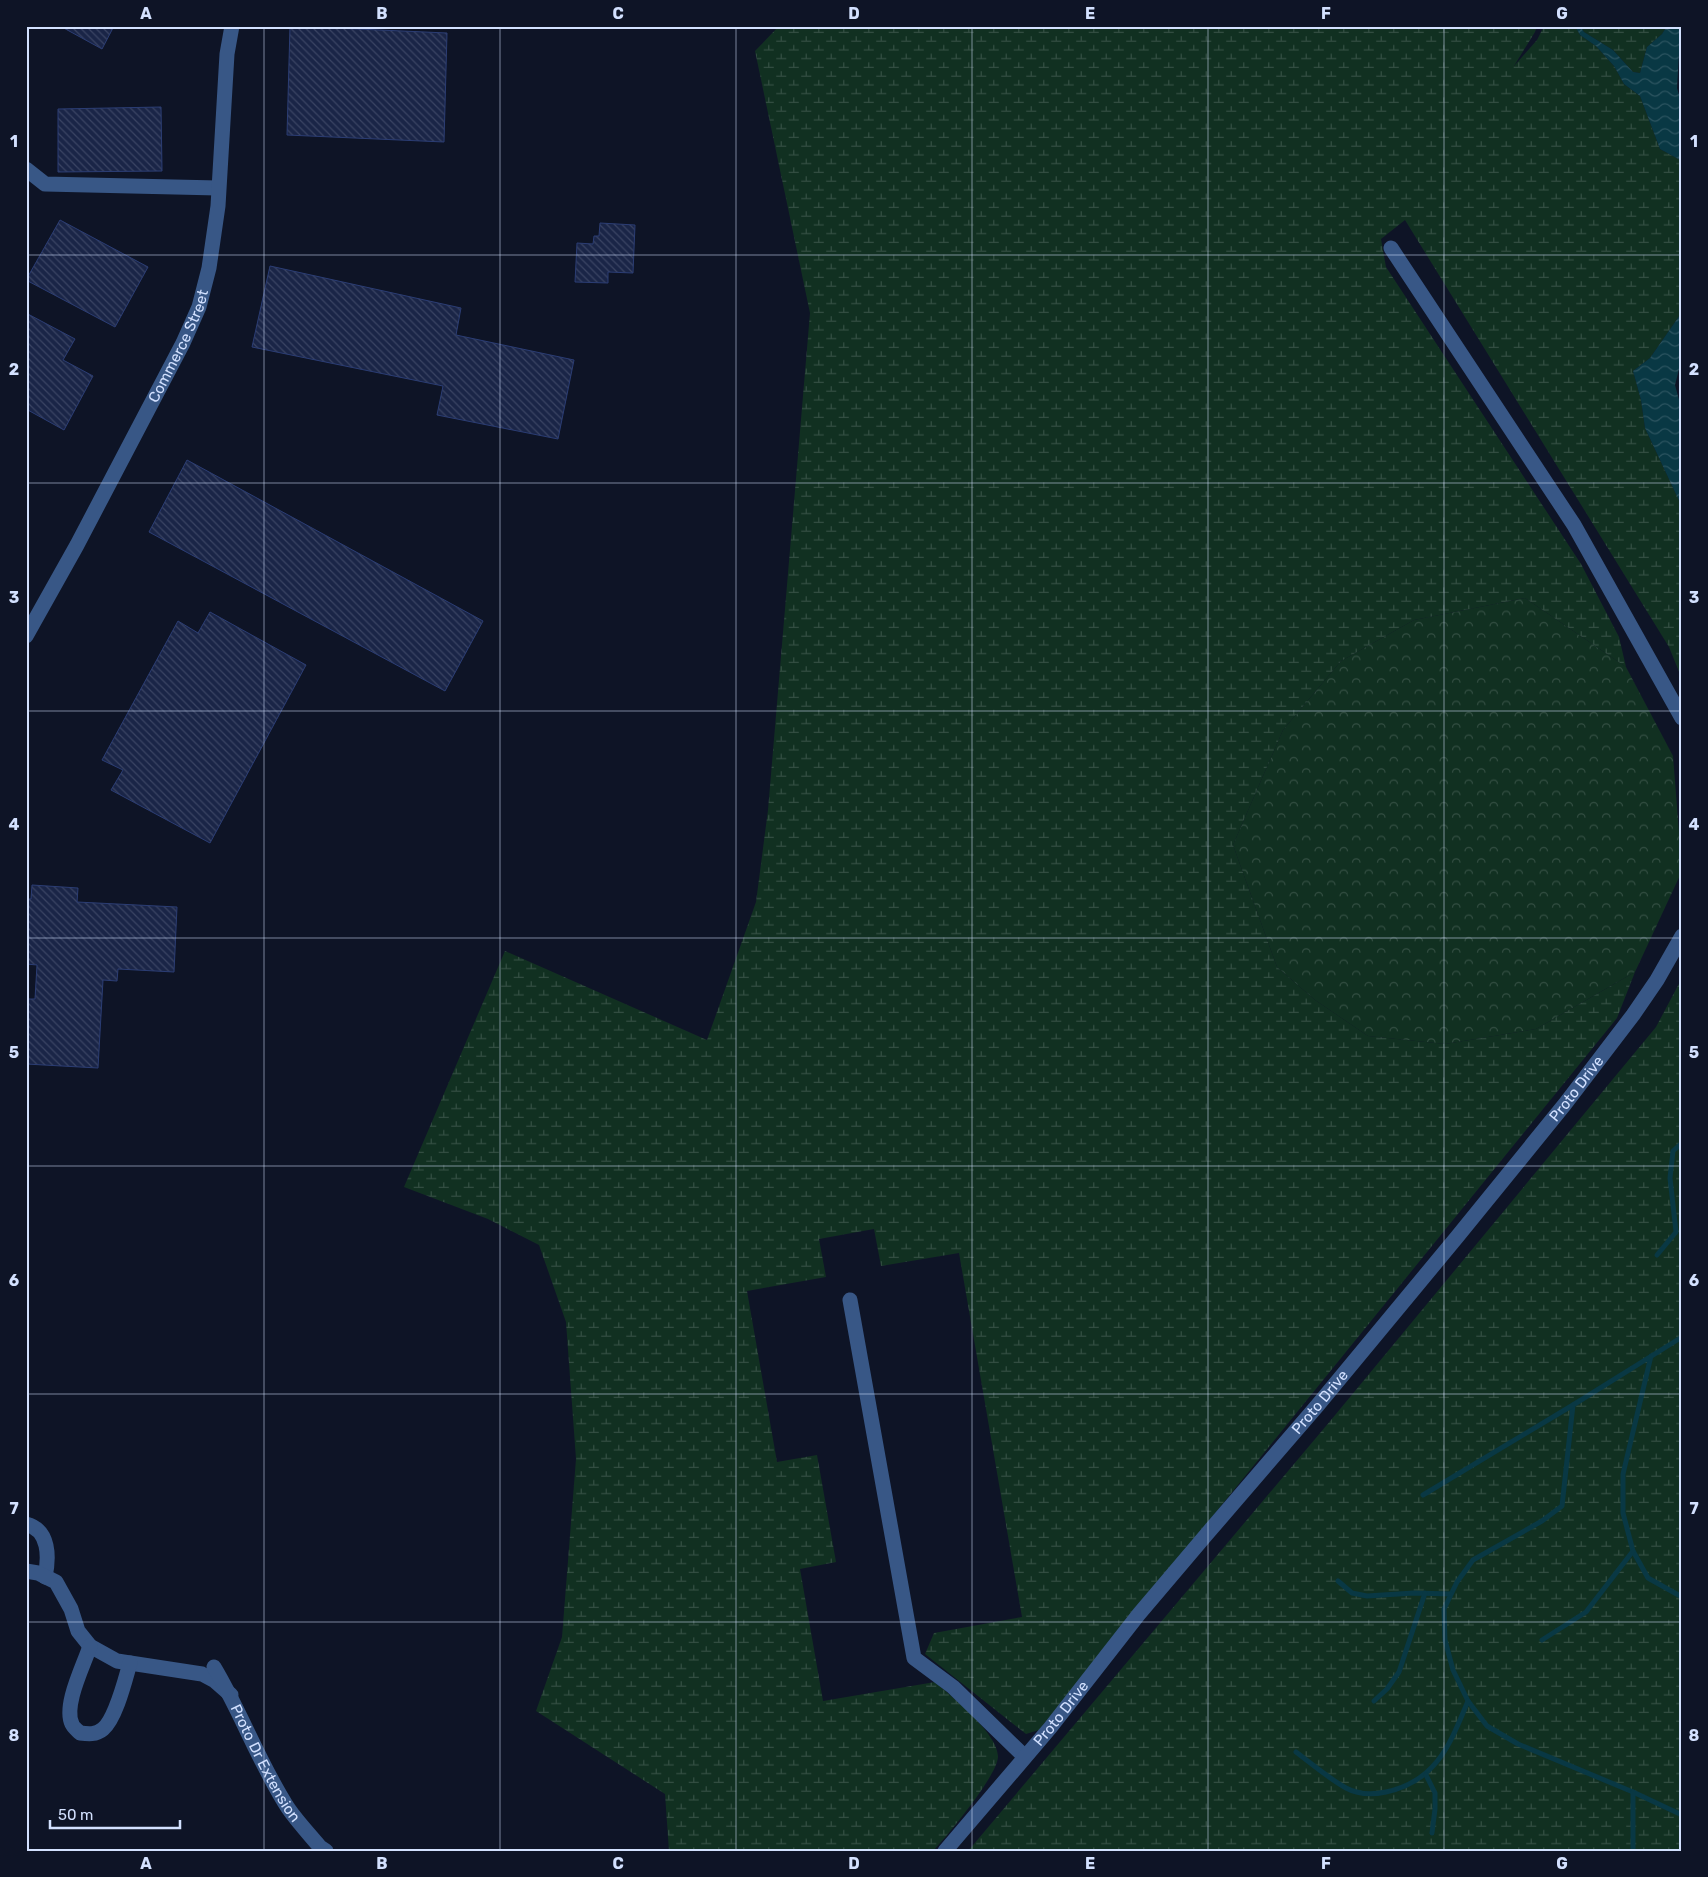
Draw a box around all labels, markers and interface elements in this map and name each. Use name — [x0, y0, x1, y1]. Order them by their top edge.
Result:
text: A — [140, 4, 152, 23]
text: B — [376, 4, 388, 23]
text: C — [612, 4, 624, 23]
text: D — [848, 4, 860, 23]
text: E — [1085, 4, 1095, 23]
text: F — [1321, 4, 1331, 23]
text: G — [1556, 4, 1568, 23]
text: 1 — [10, 132, 18, 151]
text: 1 — [1690, 132, 1698, 151]
street label: Commerce Street — [144, 287, 212, 406]
text: 2 — [9, 360, 19, 379]
text: 2 — [1689, 360, 1699, 379]
text: 3 — [9, 588, 19, 607]
text: 3 — [1689, 588, 1699, 607]
text: 4 — [9, 815, 20, 834]
text: 4 — [1689, 815, 1700, 834]
text: 5 — [9, 1043, 19, 1062]
text: 5 — [1689, 1043, 1699, 1062]
street label: Proto Drive — [1545, 1052, 1607, 1125]
text: 6 — [9, 1271, 19, 1290]
text: 6 — [1689, 1271, 1699, 1290]
street label: Proto Drive — [1288, 1366, 1352, 1438]
text: 7 — [9, 1499, 19, 1518]
text: 7 — [1689, 1499, 1699, 1518]
street label: Proto Drive — [1030, 1677, 1092, 1750]
street label: Proto Dr Extension — [227, 1701, 304, 1826]
text: 8 — [9, 1726, 20, 1745]
text: 8 — [1689, 1726, 1700, 1745]
scale bar — [50, 1797, 180, 1829]
text: 50 m — [58, 1806, 93, 1824]
text: A — [140, 1854, 152, 1873]
text: B — [376, 1854, 388, 1873]
text: C — [612, 1854, 624, 1873]
text: D — [848, 1854, 860, 1873]
text: E — [1085, 1854, 1095, 1873]
text: F — [1321, 1854, 1331, 1873]
text: G — [1556, 1854, 1568, 1873]

